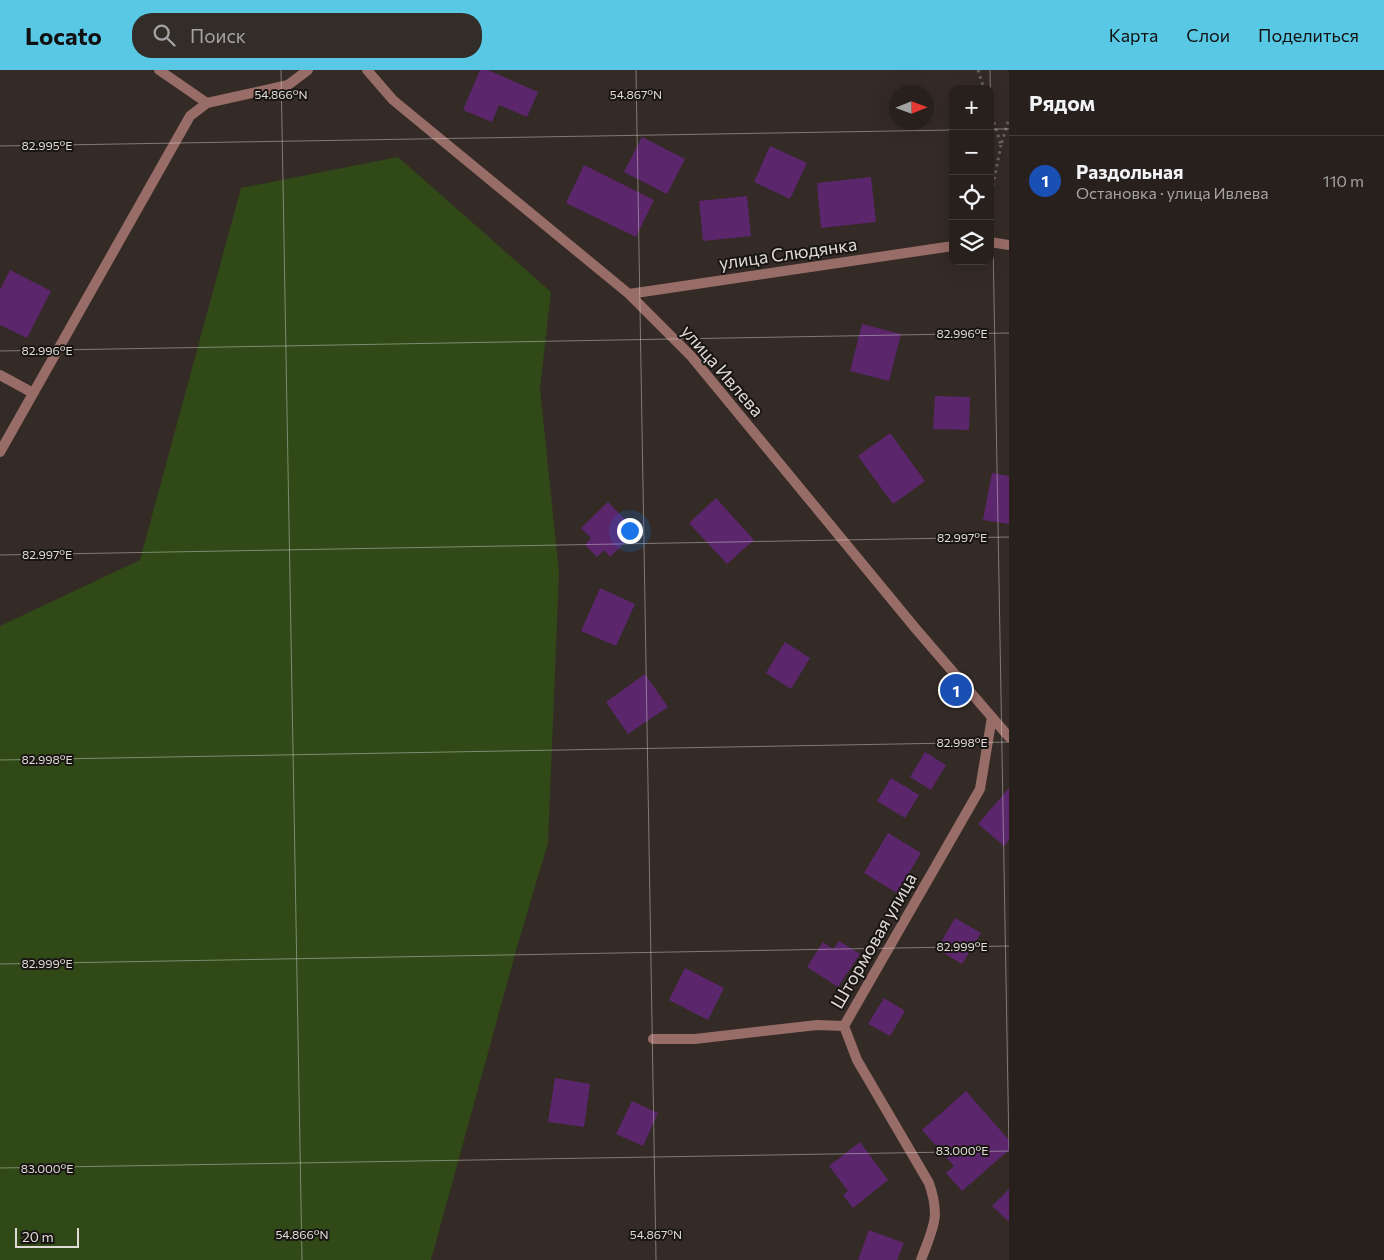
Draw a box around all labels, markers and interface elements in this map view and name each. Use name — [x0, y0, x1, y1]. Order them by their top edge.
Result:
search box — [132, 13, 482, 58]
text: Locato — [25, 21, 102, 50]
icon: search — [150, 21, 178, 49]
text: Поиск — [190, 24, 246, 47]
text: Карта — [1109, 24, 1158, 46]
text: Слои — [1186, 24, 1230, 46]
text: Поделиться — [1258, 24, 1359, 46]
north arrow — [889, 85, 934, 130]
map controls — [949, 85, 994, 265]
button: + — [949, 85, 994, 130]
text: 54.866°N — [254, 87, 308, 101]
text: 54.867°N — [610, 87, 662, 101]
text: Рядом — [1029, 90, 1095, 115]
button: − — [949, 130, 994, 175]
text: 82.995°E — [22, 138, 72, 152]
text: Раздольная — [1076, 160, 1183, 183]
text: 1 — [1041, 171, 1049, 190]
text: 110 m — [1323, 171, 1364, 190]
button: locate — [949, 175, 994, 220]
text: Остановка · улица Ивлева — [1076, 183, 1269, 202]
button: layers — [949, 220, 994, 265]
street label: улица Слюдянка — [717, 232, 858, 274]
street label: улица Ивлева — [677, 320, 769, 421]
text: 82.996°E — [936, 326, 988, 340]
text: 82.996°E — [21, 343, 73, 357]
your location — [617, 518, 643, 544]
text: 82.997°E — [937, 530, 987, 544]
text: 82.997°E — [22, 547, 72, 561]
pin: 1 — [940, 671, 972, 709]
text: 82.998°E — [936, 735, 988, 749]
text: 82.998°E — [21, 752, 73, 766]
street label: Штормовая улица — [825, 869, 921, 1012]
text: 82.999°E — [936, 939, 988, 953]
text: 82.999°E — [21, 956, 73, 970]
text: 83.000°E — [936, 1143, 988, 1157]
text: 83.000°E — [21, 1161, 73, 1175]
scale bar — [15, 1225, 79, 1248]
text: 54.866°N — [275, 1227, 329, 1241]
text: 54.867°N — [630, 1227, 682, 1241]
text: 20 m — [22, 1228, 54, 1245]

